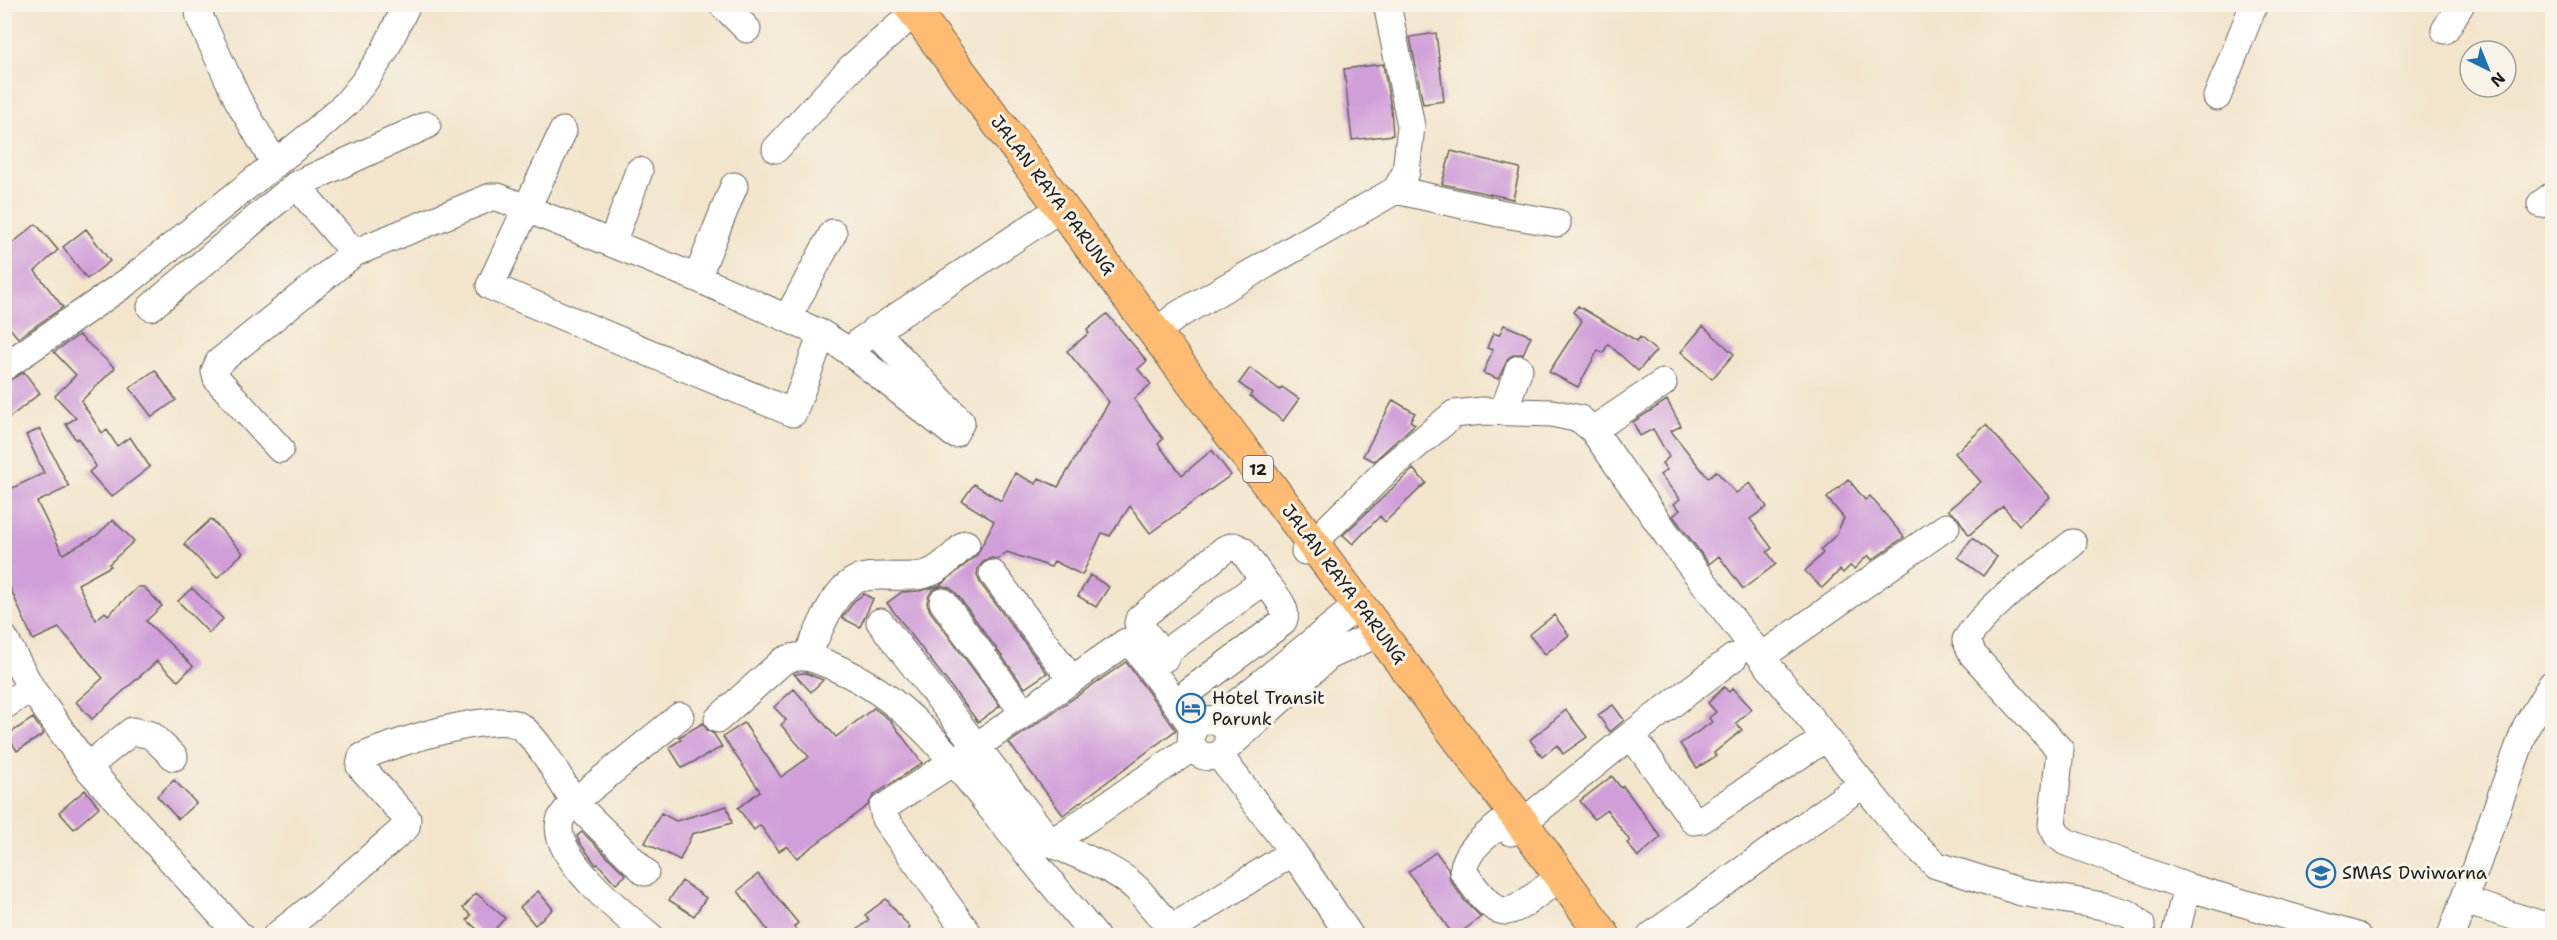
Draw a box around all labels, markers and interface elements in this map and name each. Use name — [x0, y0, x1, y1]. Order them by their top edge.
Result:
north arrow — [2458, 39, 2518, 99]
text: N — [2486, 68, 2510, 92]
street label: JALAN RAYA PARUNG — [985, 110, 1121, 280]
road number: 12 — [1243, 456, 1273, 482]
street label: JALAN RAYA PARUNG — [1276, 499, 1412, 669]
place label: Hotel Transit Parunk — [1212, 686, 1325, 731]
hotel icon: Hotel Transit Parunk — [1175, 692, 1207, 724]
school or university icon: SMAS Dwiwarna — [2305, 857, 2337, 889]
place label: SMAS Dwiwarna — [2342, 861, 2487, 885]

